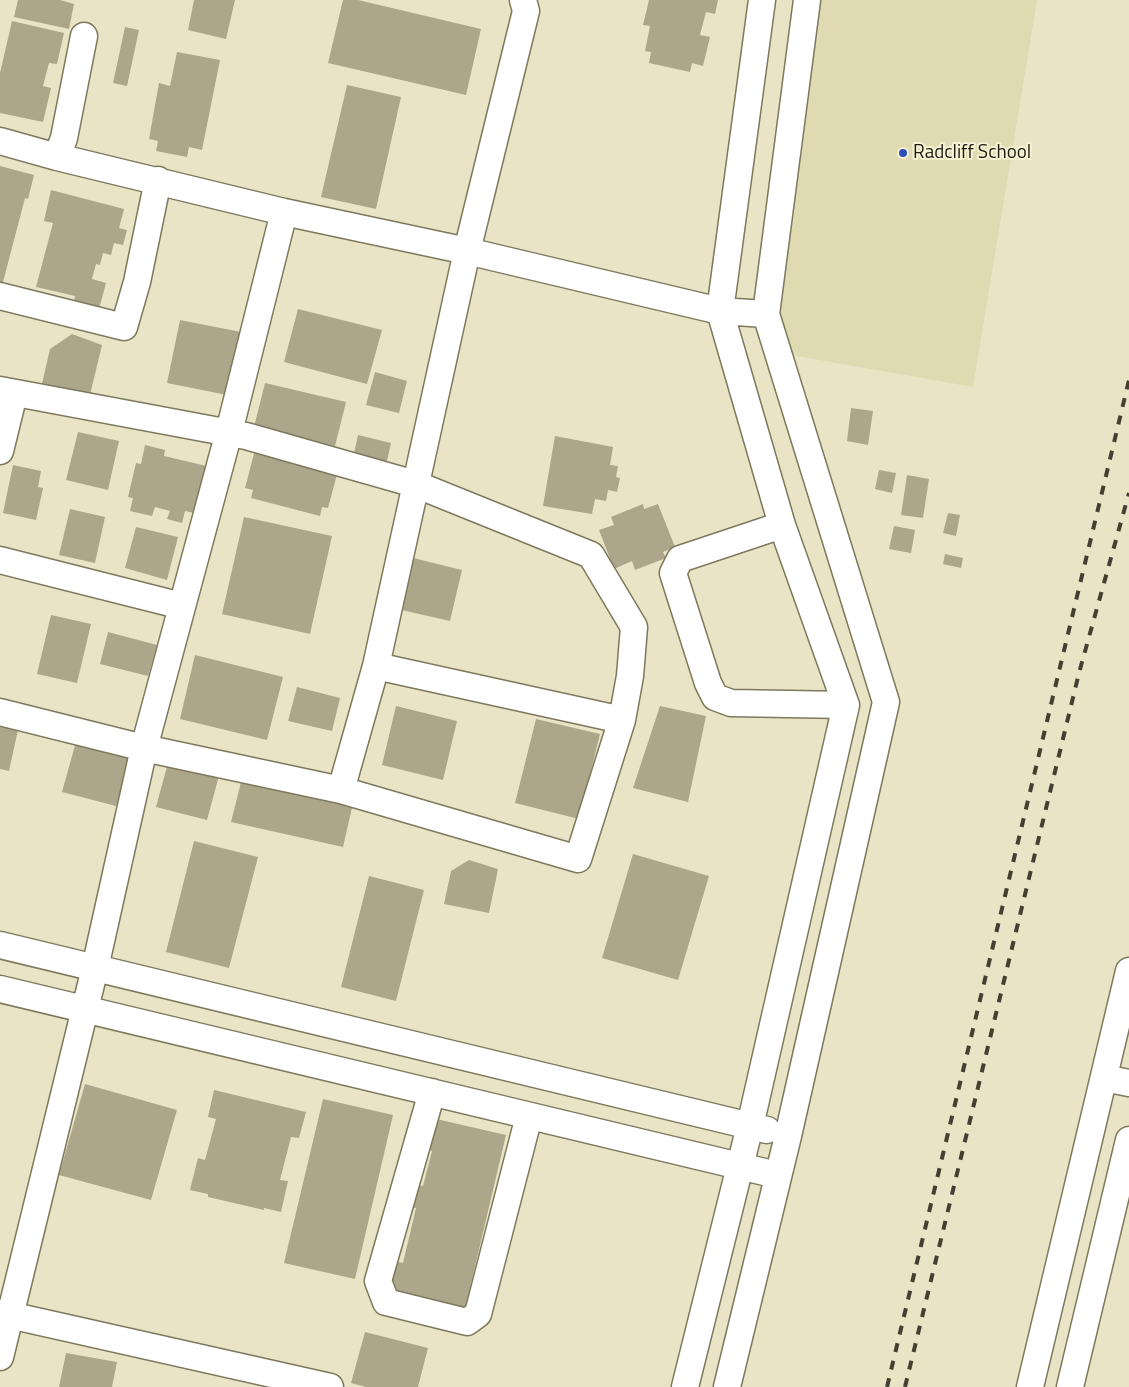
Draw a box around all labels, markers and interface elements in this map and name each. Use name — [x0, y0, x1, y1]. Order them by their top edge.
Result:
place label: Radcliff School — [913, 142, 1031, 164]
marker: Radcliff School — [897, 147, 909, 159]

